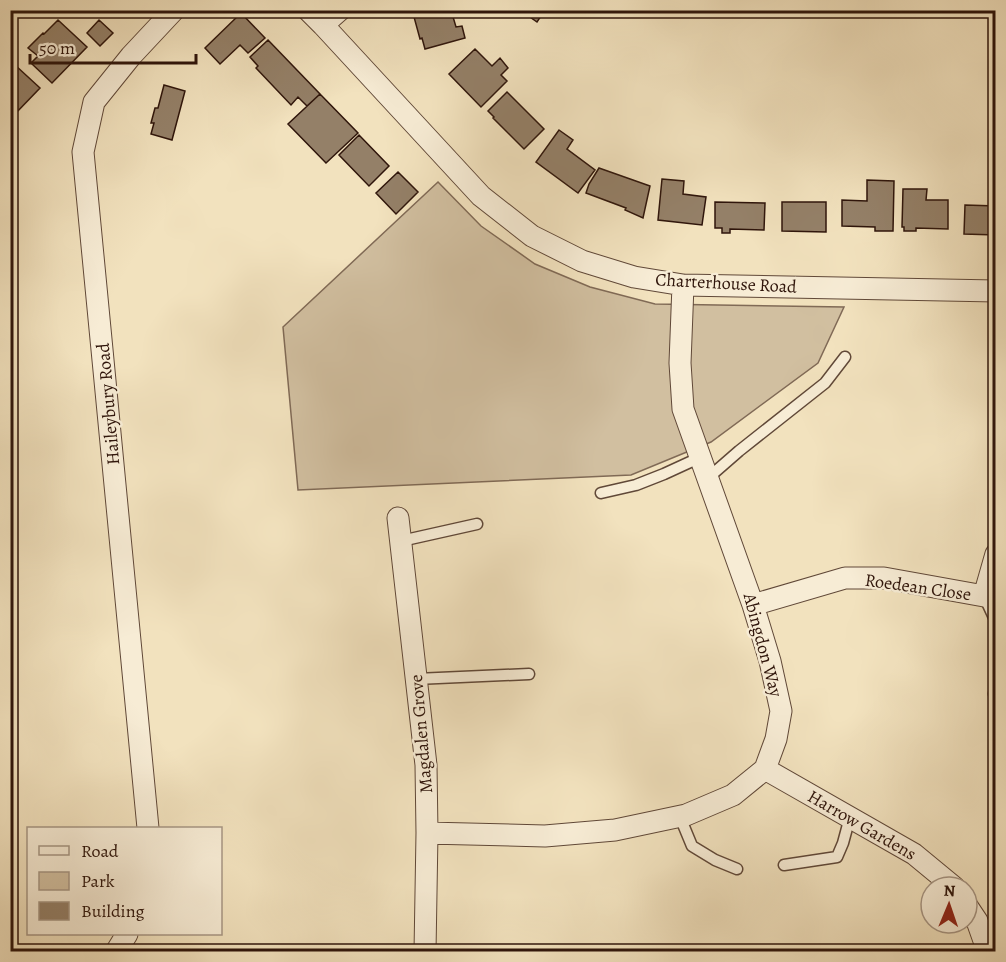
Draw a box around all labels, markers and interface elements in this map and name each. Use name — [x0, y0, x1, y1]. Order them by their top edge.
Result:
scale bar — [30, 27, 196, 65]
text: 50 m — [39, 36, 75, 60]
street label: Charterhouse Road — [655, 267, 798, 299]
street label: Haileybury Road — [91, 342, 125, 466]
street label: Roedean Close — [863, 568, 973, 606]
street label: Abingdon Way — [737, 589, 789, 701]
street label: Magdalen Grove — [404, 674, 438, 794]
street label: Harrow Gardens — [803, 784, 921, 866]
legend — [27, 827, 222, 935]
text: Road — [81, 839, 119, 863]
text: Park — [81, 869, 115, 893]
north arrow — [919, 875, 979, 935]
text: N — [943, 880, 956, 902]
text: Building — [81, 899, 145, 923]

